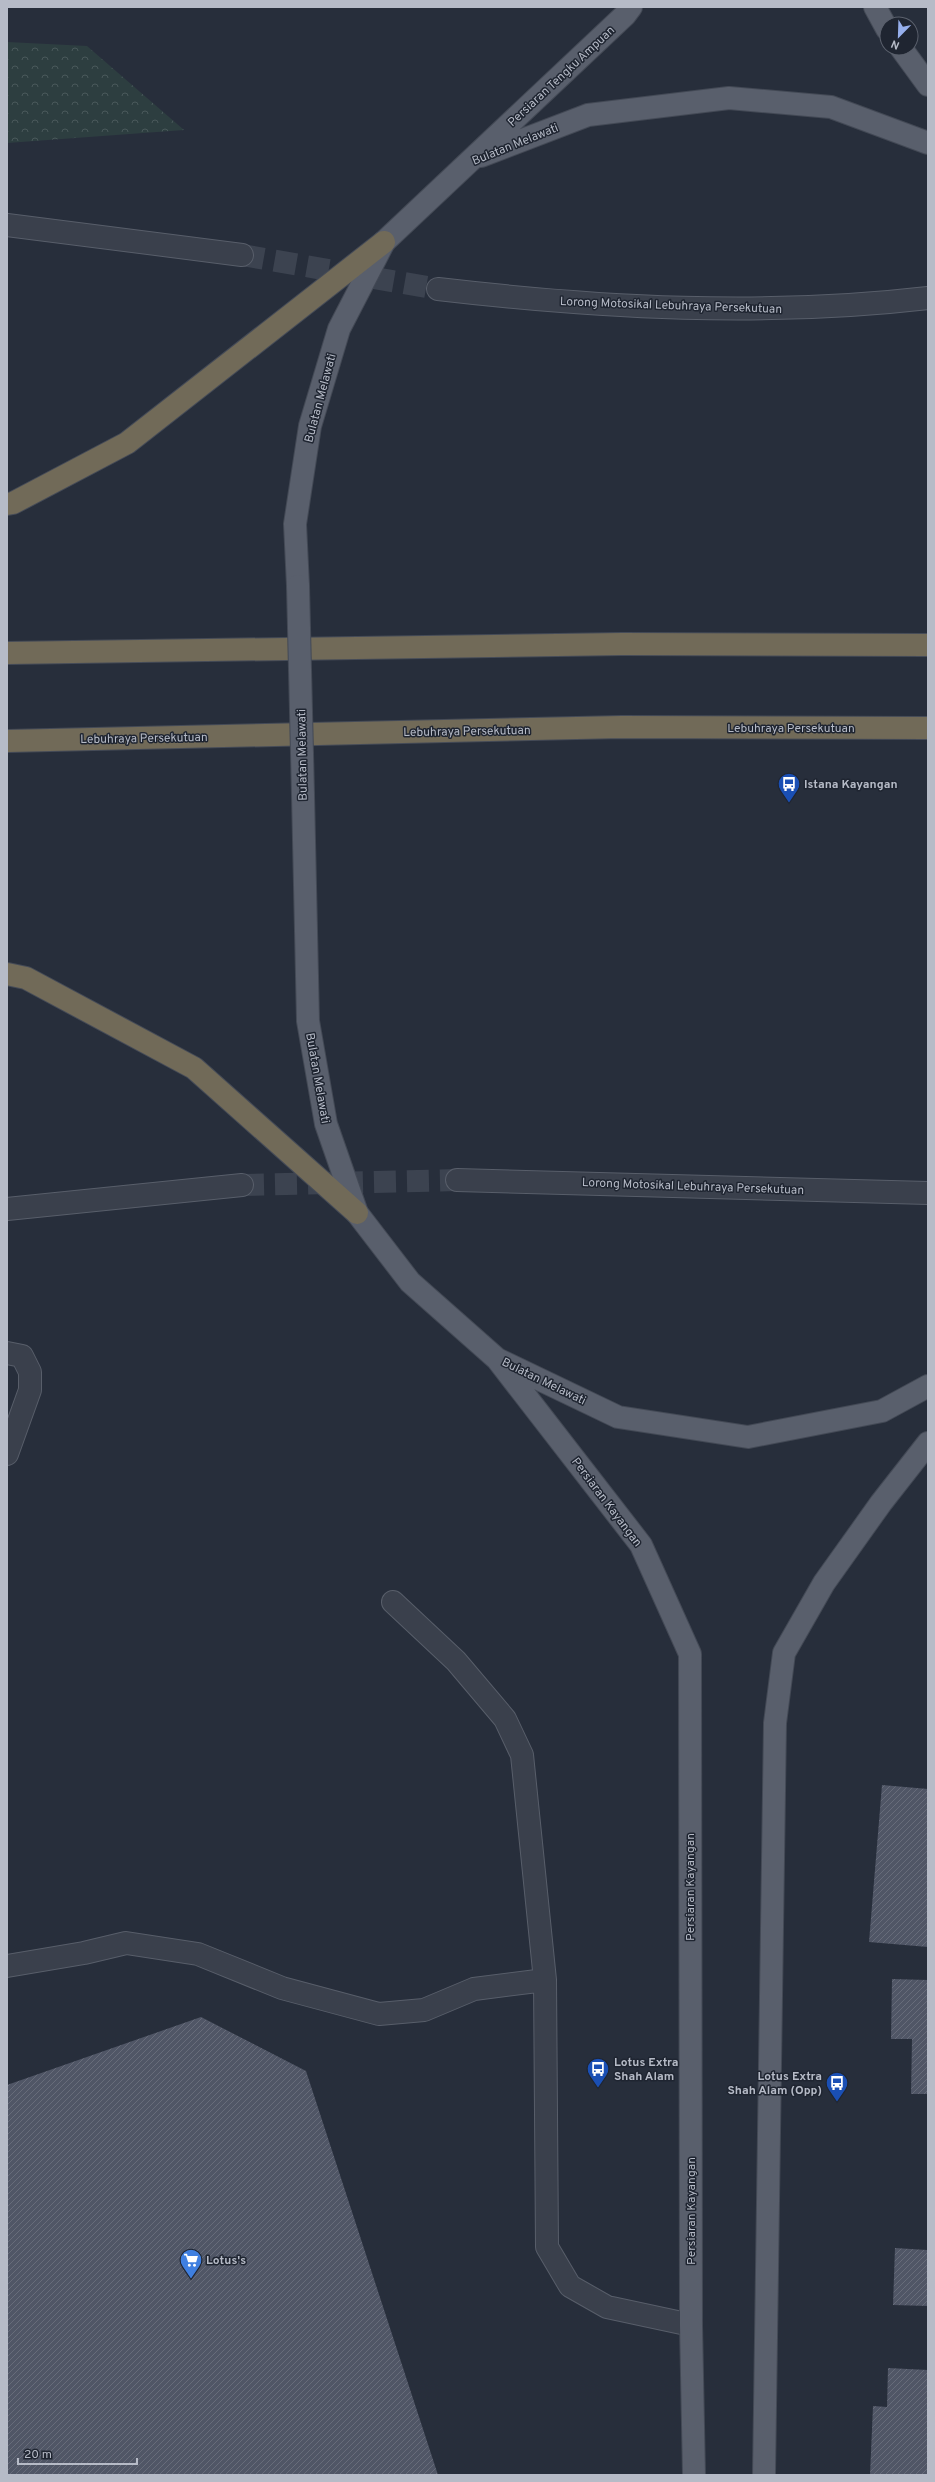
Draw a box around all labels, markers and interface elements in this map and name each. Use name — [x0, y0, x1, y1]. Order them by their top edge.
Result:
north arrow — [879, 16, 919, 56]
street label: Persiaran Tengku Ampuan — [505, 23, 619, 131]
text: N — [889, 36, 902, 52]
street label: Bulatan Melawati — [470, 120, 561, 170]
street label: Lorong Motosikal Lebuhraya Persekutuan — [559, 294, 782, 318]
street label: Bulatan Melawati — [301, 352, 341, 445]
street label: Bulatan Melawati — [294, 709, 312, 801]
street label: Lebuhraya Persekutuan — [727, 721, 855, 737]
street label: Lebuhraya Persekutuan — [403, 723, 531, 741]
street label: Lebuhraya Persekutuan — [80, 730, 208, 748]
bus stop icon: Istana Kayangan — [776, 771, 802, 804]
place label: Istana Kayangan — [804, 777, 898, 793]
street label: Bulatan Melawati — [301, 1032, 333, 1125]
street label: Lorong Motosikal Lebuhraya Persekutuan — [581, 1175, 804, 1199]
street label: Bulatan Melawati — [499, 1355, 588, 1409]
street label: Persiaran Kayangan — [567, 1455, 645, 1551]
street label: Persiaran Kayangan — [683, 1833, 699, 1941]
place label: Lotus Extra Shah Alam — [614, 2055, 678, 2085]
bus stop icon: Lotus Extra Shah Alam — [585, 2056, 611, 2089]
place label: Lotus Extra Shah Alam (Opp) — [727, 2069, 822, 2099]
bus stop icon: Lotus Extra Shah Alam (Opp) — [824, 2070, 850, 2103]
street label: Persiaran Kayangan — [684, 2157, 700, 2265]
supermarket icon: Lotus's — [178, 2247, 204, 2280]
place label: Lotus's — [206, 2253, 246, 2269]
scale bar — [18, 2440, 137, 2466]
text: 20 m — [24, 2447, 52, 2463]

